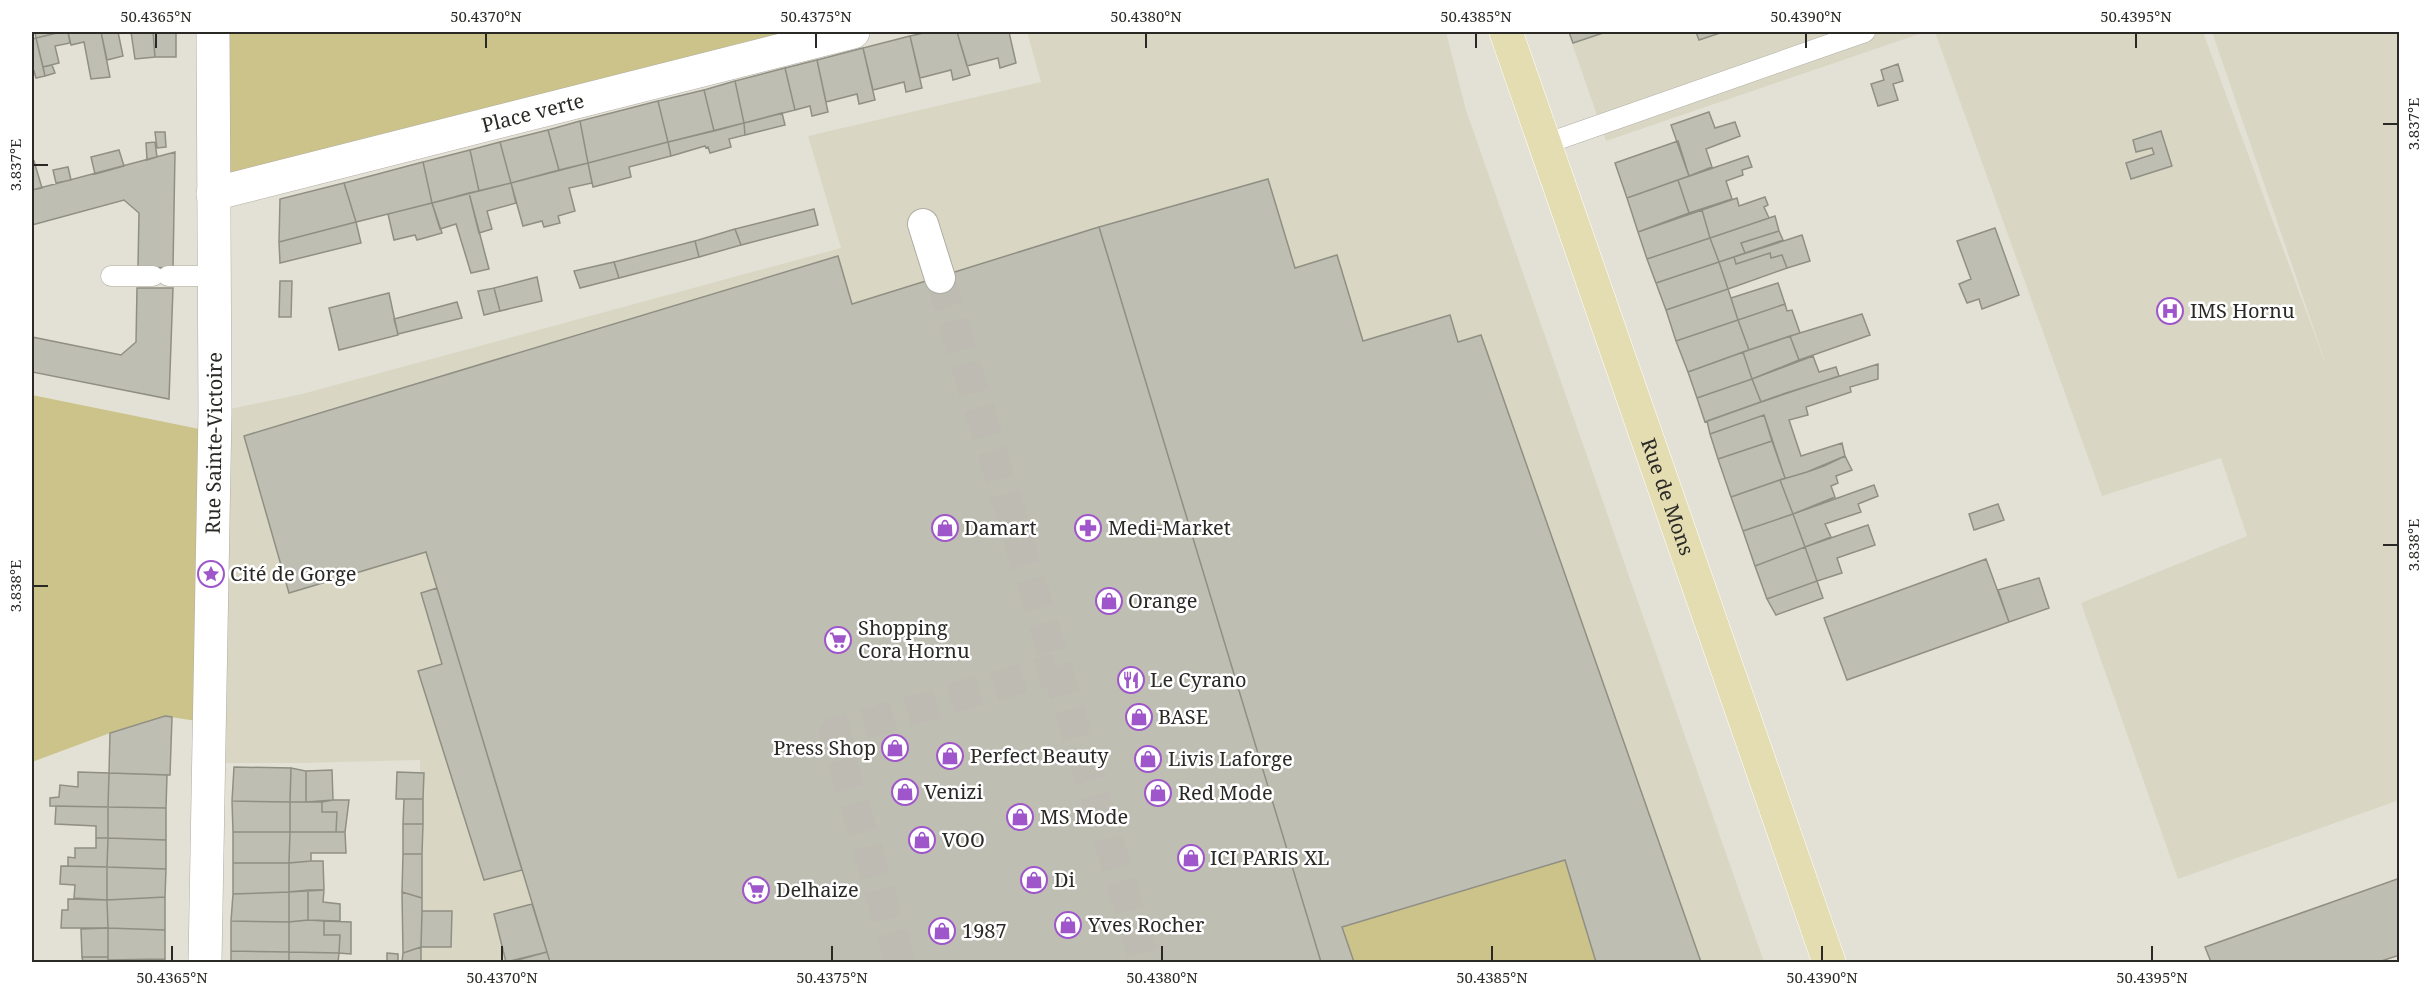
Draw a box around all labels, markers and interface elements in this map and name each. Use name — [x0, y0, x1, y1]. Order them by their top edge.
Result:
text: 50.4365°N — [120, 6, 192, 26]
text: 50.4370°N — [450, 6, 522, 26]
text: 50.4375°N — [780, 6, 852, 26]
text: 50.4380°N — [1110, 6, 1182, 26]
text: 50.4385°N — [1440, 6, 1512, 26]
text: 50.4390°N — [1770, 6, 1842, 26]
text: 50.4395°N — [2100, 6, 2172, 26]
street label: Place verte — [479, 87, 587, 138]
text: 3.837°E — [2403, 98, 2423, 150]
text: 3.837°E — [5, 139, 25, 191]
hospital icon: IMS Hornu — [2155, 296, 2185, 326]
place label: IMS Hornu — [2190, 297, 2295, 324]
street label: Rue Sainte-Victoire — [199, 352, 228, 534]
street label: Rue de Mons — [1635, 434, 1701, 559]
shop icon: Damart — [930, 513, 960, 543]
pharmacy icon: Medi-Market — [1073, 513, 1103, 543]
place label: Damart — [964, 514, 1036, 541]
place label: Medi-Market — [1108, 514, 1231, 541]
text: 3.838°E — [2403, 519, 2423, 571]
place icon: Cité de Gorge — [196, 559, 226, 589]
text: 3.838°E — [5, 560, 25, 612]
place label: Cité de Gorge — [230, 560, 357, 587]
shop icon: Orange — [1094, 586, 1124, 616]
place label: Orange — [1128, 587, 1197, 614]
place label: Shopping Cora Hornu — [858, 614, 970, 664]
supermarket icon: Shopping Cora Hornu — [823, 625, 853, 655]
restaurant icon: Le Cyrano — [1116, 665, 1146, 695]
place label: Le Cyrano — [1150, 666, 1247, 693]
shop icon: BASE — [1124, 702, 1154, 732]
place label: BASE — [1158, 703, 1208, 730]
shop icon: Press Shop — [880, 733, 910, 763]
place label: Press Shop — [773, 734, 876, 761]
shop icon: Perfect Beauty — [935, 741, 965, 771]
place label: Perfect Beauty — [970, 742, 1109, 769]
shop icon: Livis Laforge — [1133, 744, 1163, 774]
place label: Livis Laforge — [1168, 745, 1293, 772]
shop icon: Venizi — [890, 777, 920, 807]
place label: Venizi — [924, 778, 984, 805]
shop icon: Red Mode — [1143, 778, 1173, 808]
place label: Red Mode — [1178, 779, 1273, 806]
shop icon: MS Mode — [1005, 802, 1035, 832]
place label: MS Mode — [1040, 803, 1128, 830]
shop icon: VOO — [907, 825, 937, 855]
place label: VOO — [942, 826, 985, 853]
shop icon: ICI PARIS XL — [1176, 843, 1206, 873]
place label: ICI PARIS XL — [1210, 844, 1330, 871]
shop icon: Di — [1019, 865, 1049, 895]
place label: Di — [1054, 866, 1076, 893]
supermarket icon: Delhaize — [741, 875, 771, 905]
place label: Delhaize — [776, 876, 859, 903]
shop icon: Yves Rocher — [1053, 910, 1083, 940]
place label: Yves Rocher — [1087, 911, 1205, 938]
shop icon: 1987 — [927, 916, 957, 946]
place label: 1987 — [962, 917, 1007, 944]
text: 50.4365°N — [136, 967, 208, 987]
text: 50.4370°N — [466, 967, 538, 987]
text: 50.4375°N — [796, 967, 868, 987]
text: 50.4380°N — [1126, 967, 1198, 987]
text: 50.4385°N — [1456, 967, 1528, 987]
text: 50.4390°N — [1786, 967, 1858, 987]
text: 50.4395°N — [2116, 967, 2188, 987]

